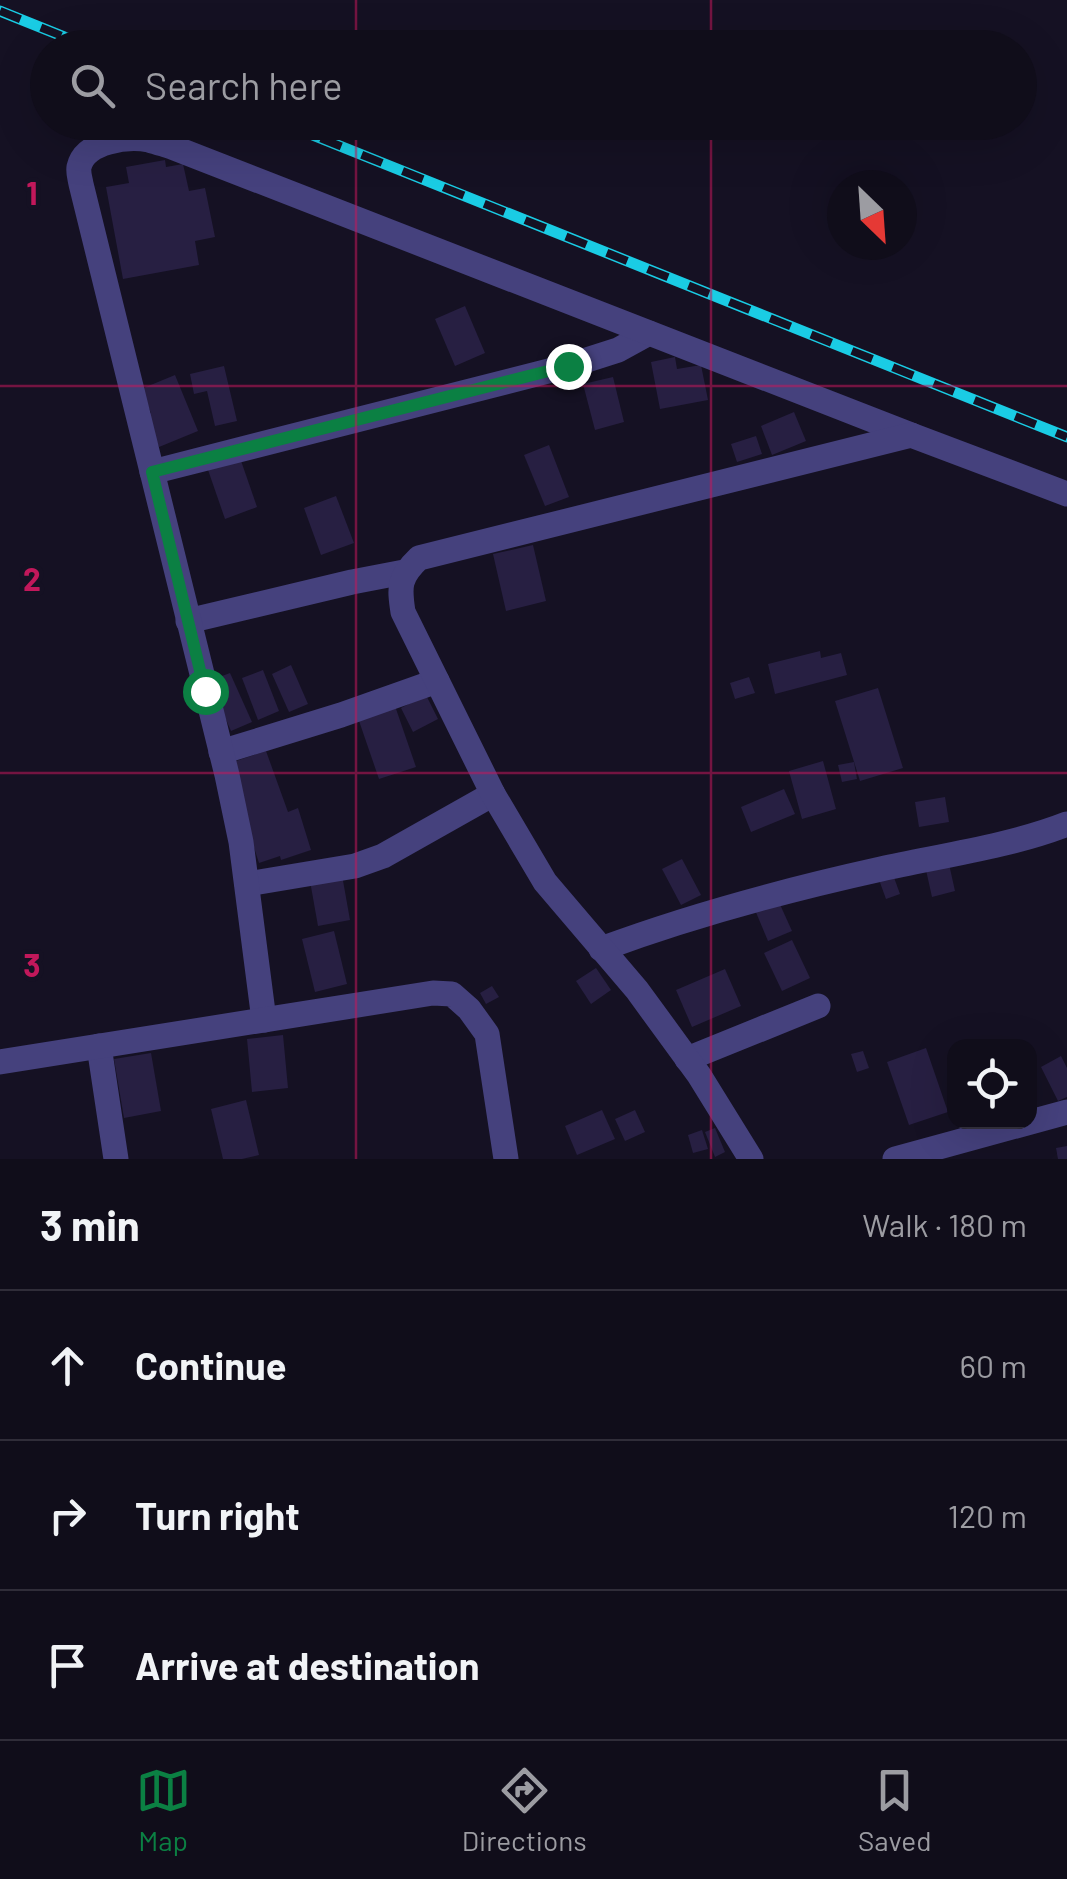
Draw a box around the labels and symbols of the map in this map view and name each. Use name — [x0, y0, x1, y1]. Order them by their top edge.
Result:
north arrow — [827, 170, 917, 260]
text: 1 — [26, 173, 38, 211]
route end — [546, 344, 592, 390]
text: 2 — [23, 559, 41, 597]
route start — [183, 669, 229, 715]
text: 3 — [23, 945, 41, 983]

